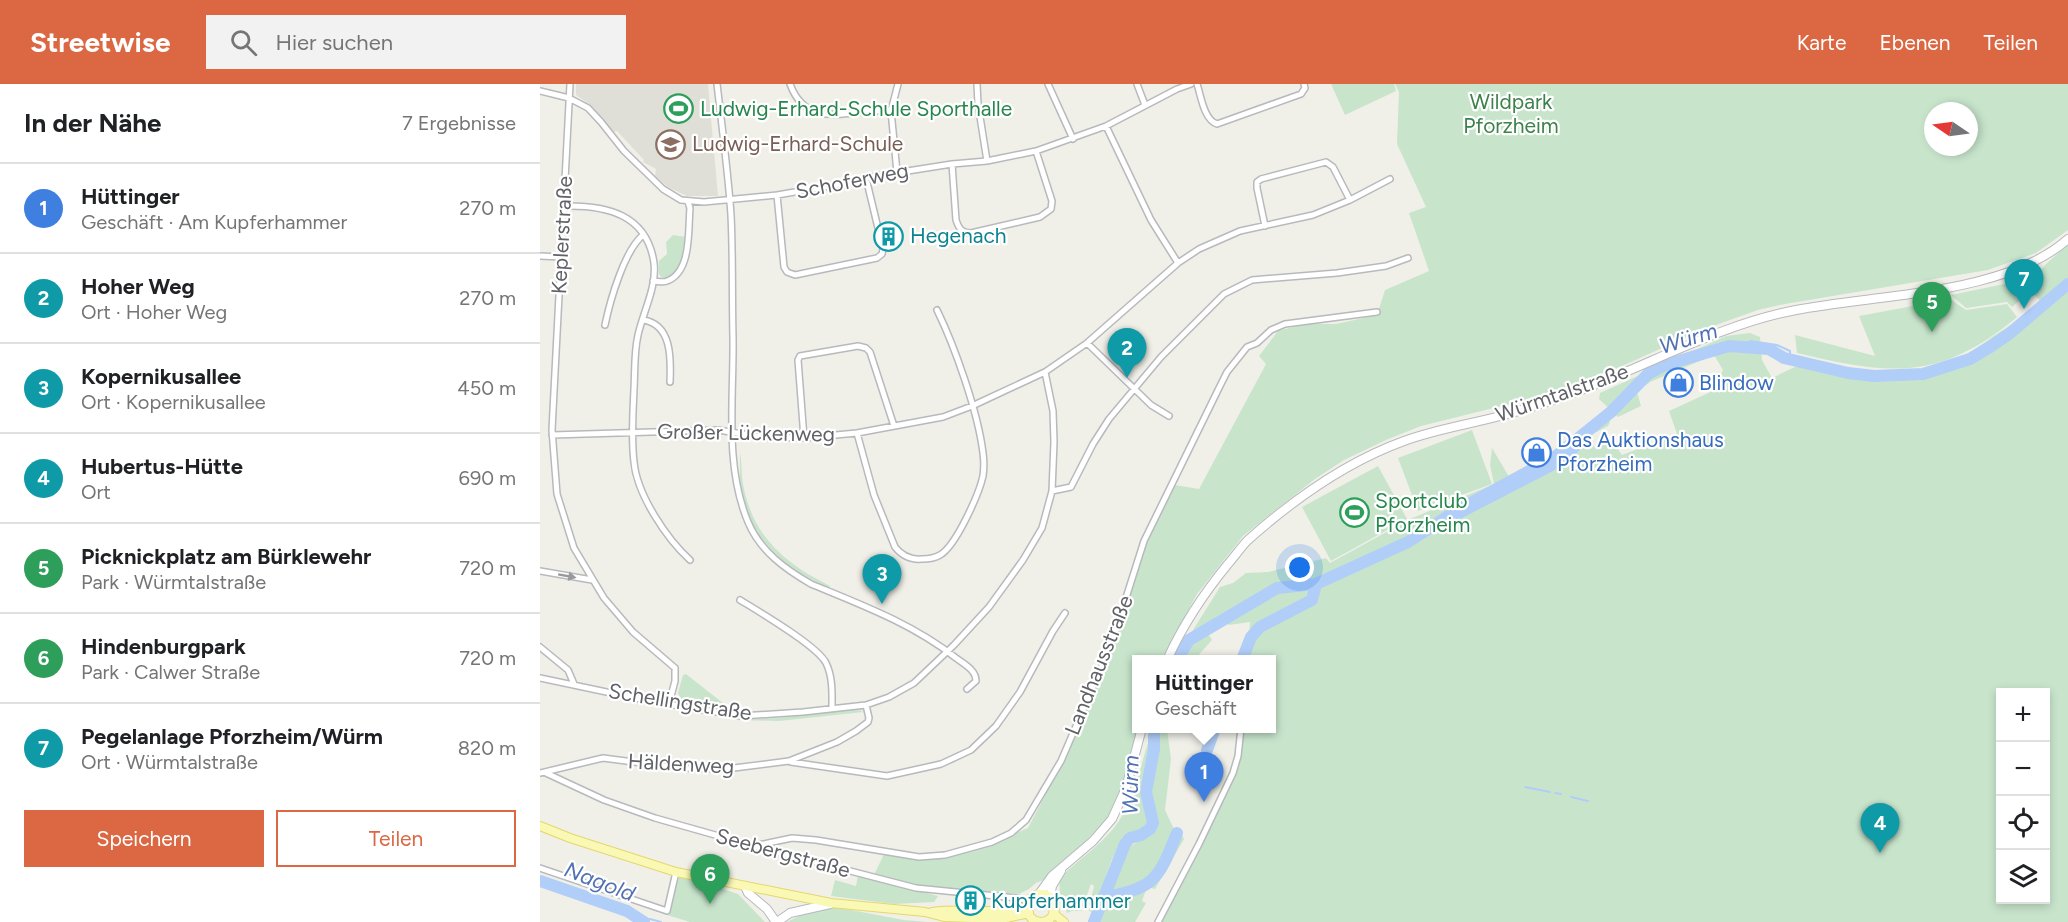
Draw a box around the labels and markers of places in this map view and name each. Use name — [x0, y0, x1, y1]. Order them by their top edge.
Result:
sports icon: Ludwig-Erhard-Schule Sporthalle — [663, 93, 695, 125]
place label: Ludwig-Erhard-Schule Sporthalle — [700, 96, 1012, 121]
school or university icon: Ludwig-Erhard-Schule — [655, 128, 687, 160]
place label: Ludwig-Erhard-Schule — [692, 131, 903, 156]
building icon: Hegenach — [873, 220, 905, 252]
place label: Hegenach — [910, 223, 1007, 248]
pin: 7 — [2004, 260, 2044, 309]
pin: 5 — [1912, 282, 1952, 332]
pin: 2 — [1108, 328, 1146, 378]
shop icon: Blindow — [1662, 367, 1694, 399]
place label: Blindow — [1699, 370, 1774, 395]
place label: Das Auktionshaus Pforzheim — [1557, 427, 1724, 476]
shop icon: Das Auktionshaus Pforzheim — [1520, 436, 1552, 468]
place label: Sportclub Pforzheim — [1375, 488, 1470, 537]
sports icon: Sportclub Pforzheim — [1338, 497, 1370, 529]
pin: 3 — [862, 554, 902, 604]
pin: 1 — [1184, 752, 1224, 802]
pin: 4 — [1860, 804, 1900, 853]
pin: 6 — [690, 854, 730, 904]
building icon: Kupferhammer — [954, 885, 986, 917]
place label: Kupferhammer — [991, 888, 1131, 913]

